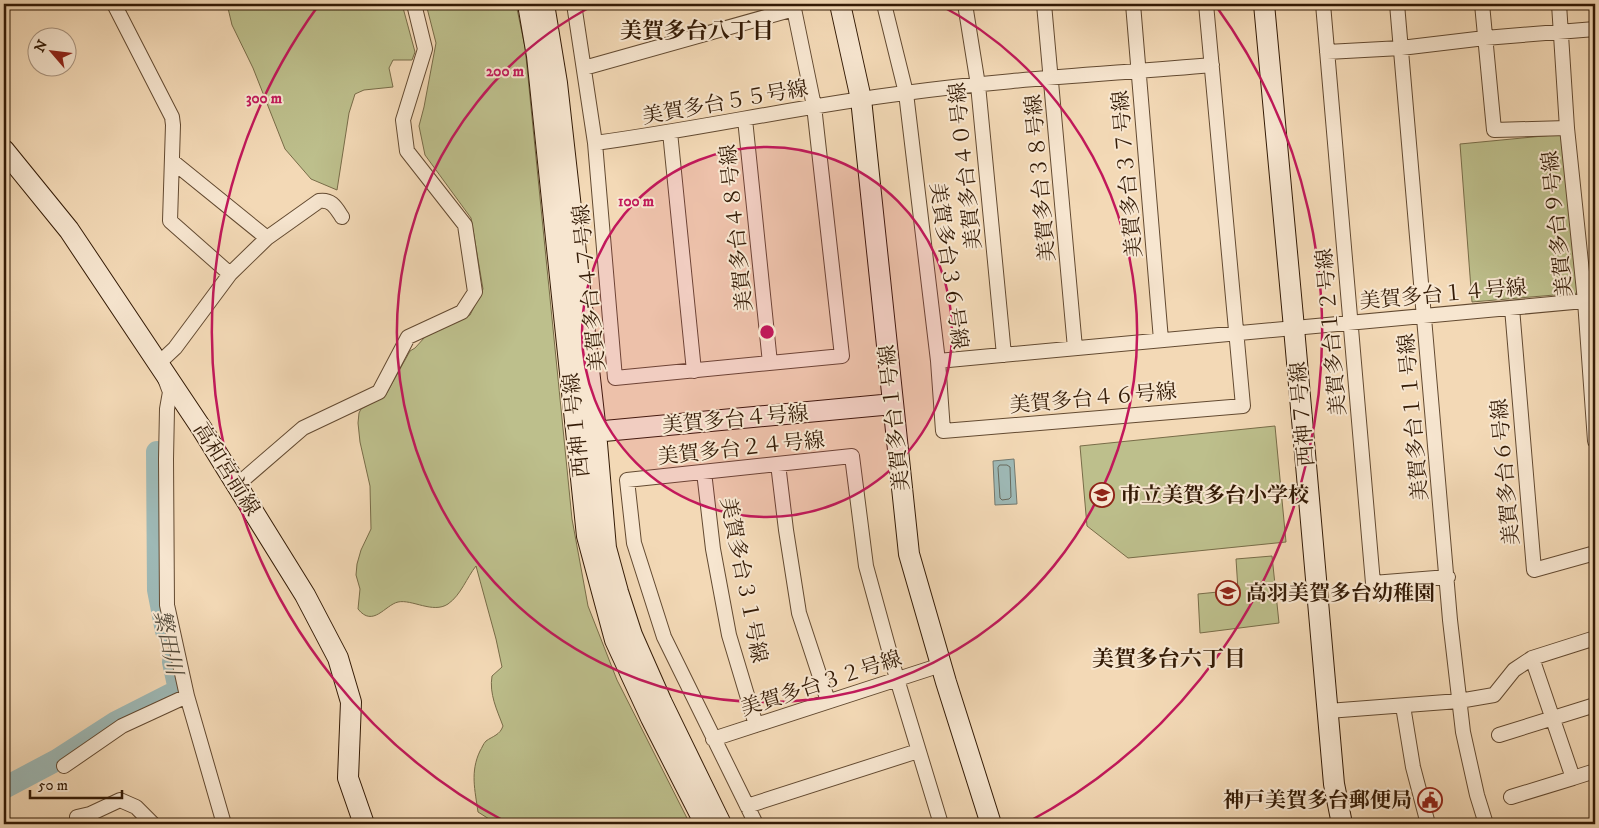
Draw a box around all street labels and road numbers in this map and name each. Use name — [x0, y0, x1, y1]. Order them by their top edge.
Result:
street label: 美賀多台５５号線 — [640, 76, 810, 130]
street label: 美賀多台４０号線 — [944, 81, 988, 251]
street label: 美賀多台３７号線 — [1108, 89, 1148, 259]
street label: 美賀多台３８号線 — [1021, 93, 1061, 263]
street label: 美賀多台４８号線 — [715, 143, 759, 313]
street label: 美賀多台９号線 — [1537, 149, 1579, 298]
street label: 美賀多台３６号線 — [923, 181, 973, 351]
street label: 美賀多台４７号線 — [568, 203, 612, 373]
street label: 美賀多台１２号線 — [1312, 247, 1352, 417]
street label: 美賀多台１４号線 — [1358, 275, 1528, 315]
street label: 美賀多台１１号線 — [1394, 332, 1434, 502]
street label: 美賀多台１号線 — [874, 343, 916, 492]
street label: 西神７号線 — [1285, 360, 1321, 467]
street label: 西神１号線 — [559, 371, 595, 478]
street label: 美賀多台４６号線 — [1008, 379, 1178, 419]
street label: 美賀多台６号線 — [1487, 398, 1525, 546]
street label: 美賀多台４号線 — [661, 401, 809, 439]
street label: 高和宮前線 — [187, 418, 265, 521]
street label: 美賀多台２４号線 — [656, 427, 826, 471]
street label: 美賀多台３１号線 — [714, 495, 772, 665]
street label: 美賀多台３２号線 — [737, 646, 905, 722]

